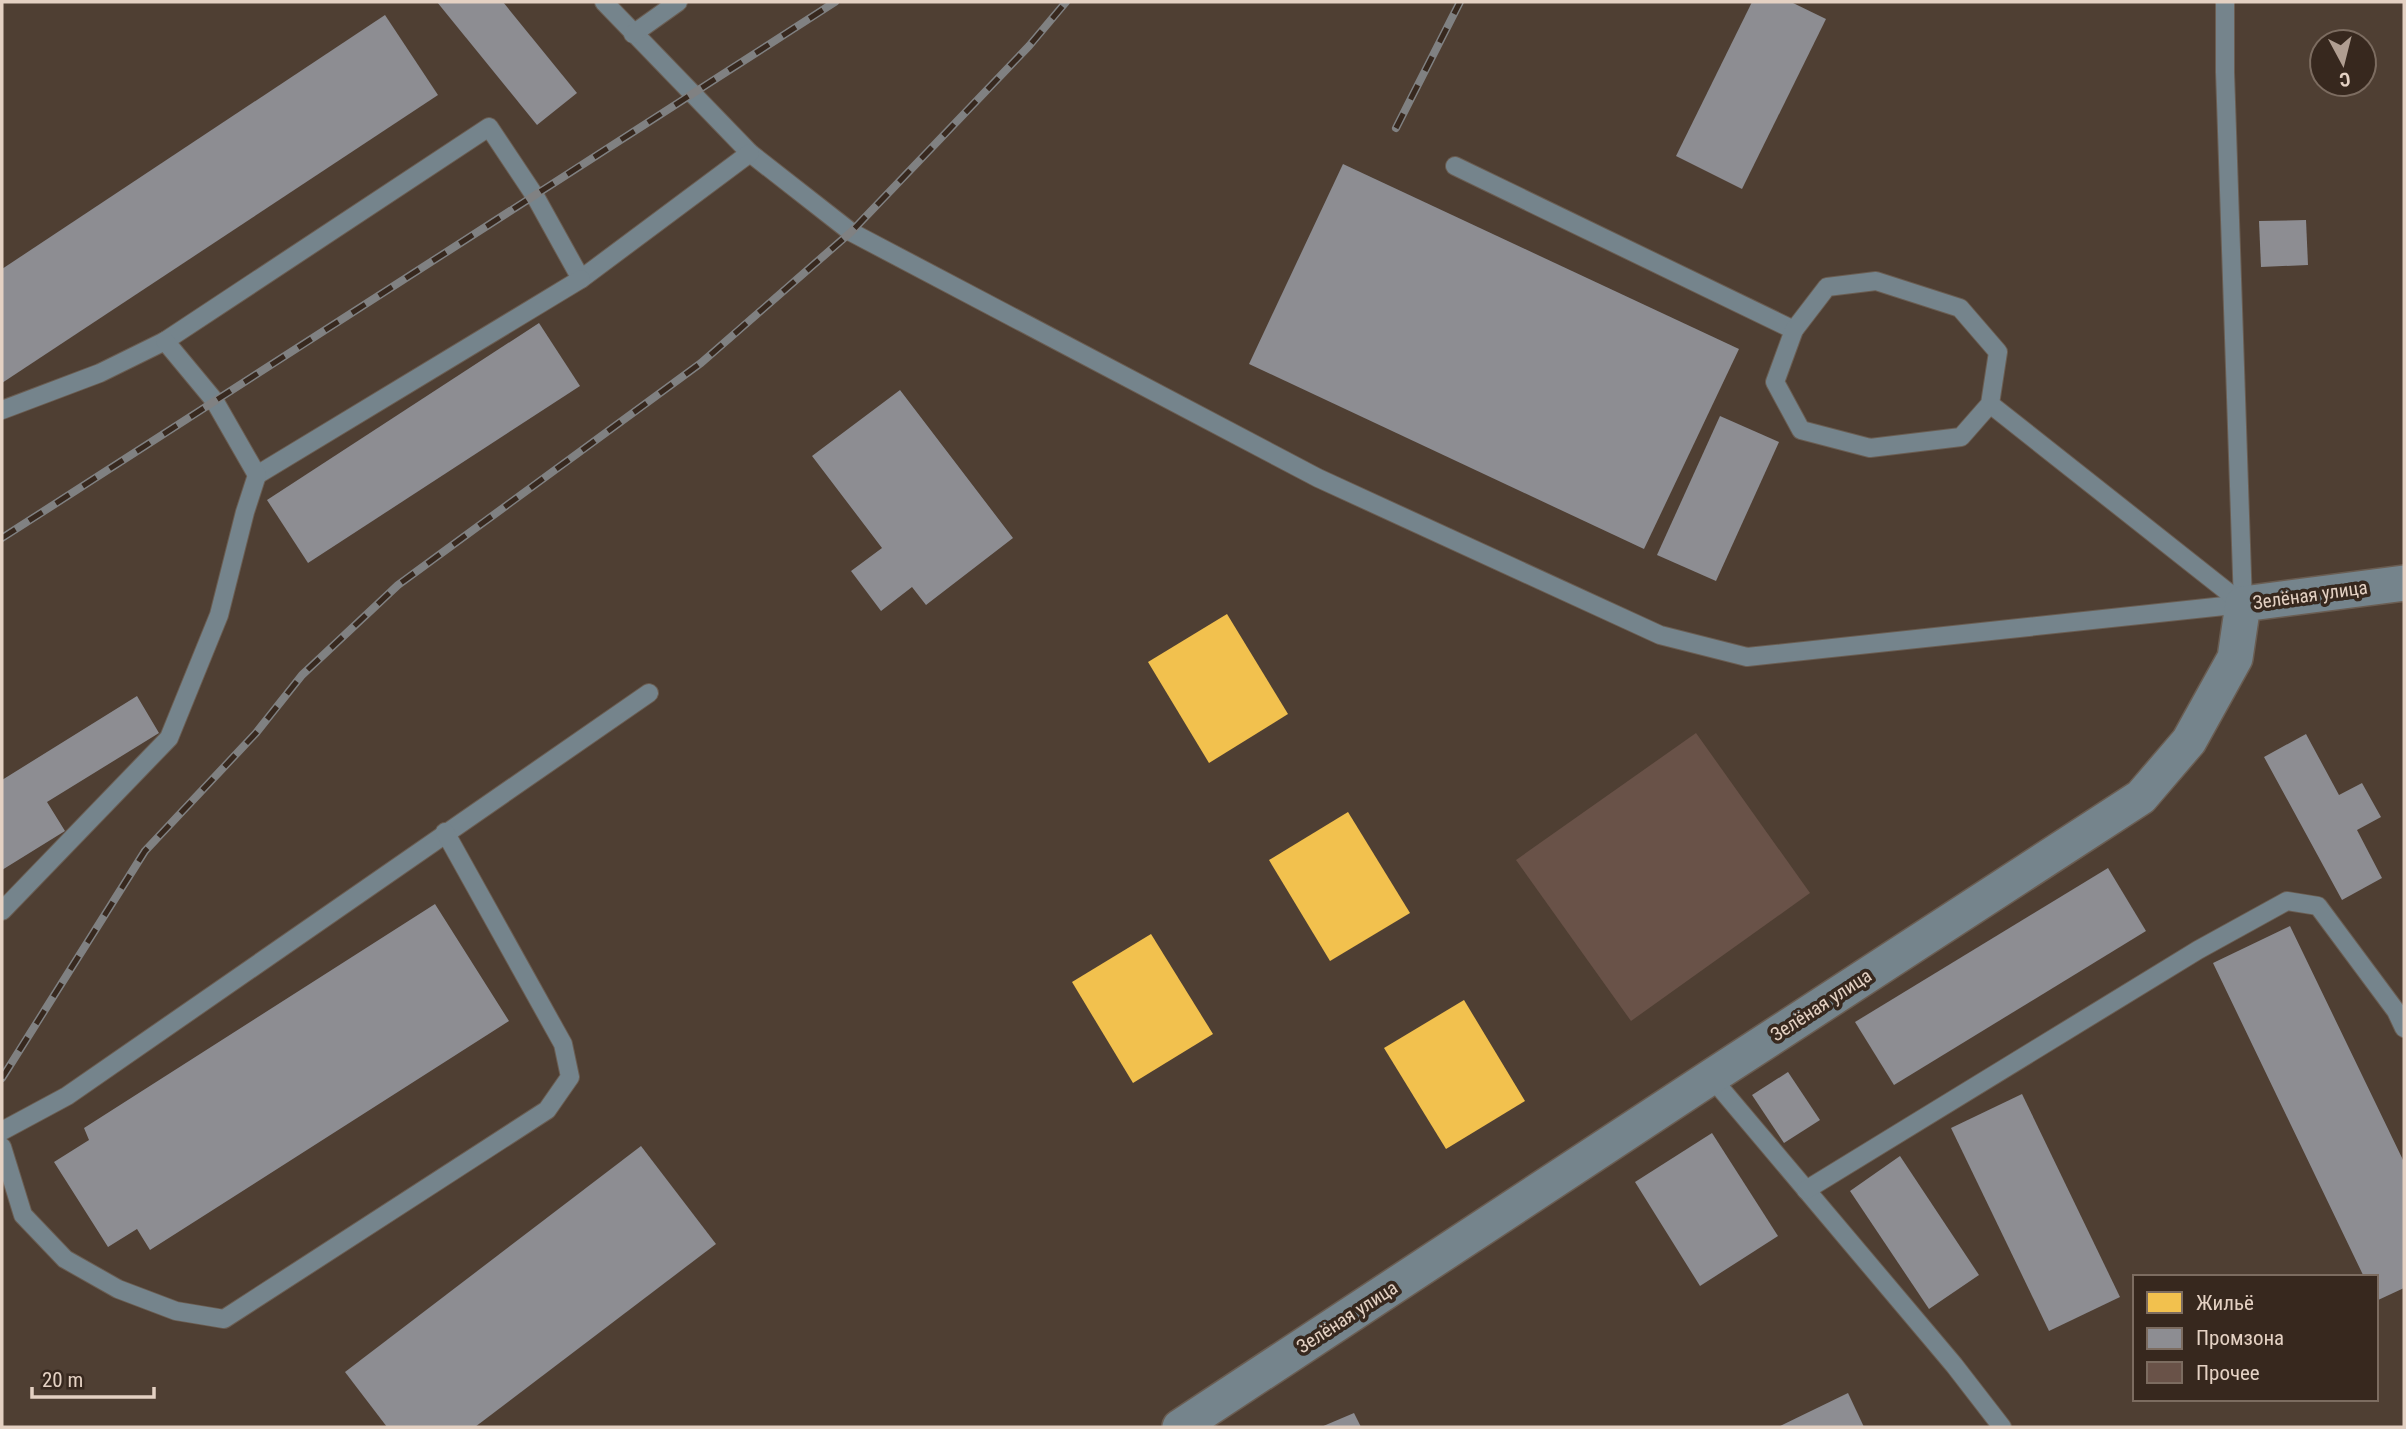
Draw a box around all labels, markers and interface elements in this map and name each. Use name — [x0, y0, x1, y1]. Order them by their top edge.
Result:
north arrow — [2308, 28, 2378, 98]
text: С — [2338, 67, 2352, 91]
street label: Зелёная улица — [2251, 576, 2369, 614]
street label: Зелёная улица — [1766, 964, 1876, 1046]
legend — [2133, 1275, 2378, 1401]
street label: Зелёная улица — [1292, 1276, 1402, 1358]
text: Жильё — [2196, 1291, 2254, 1315]
text: Промзона — [2196, 1326, 2284, 1350]
scale bar — [32, 1356, 154, 1400]
text: Прочее — [2196, 1361, 2260, 1385]
text: 20 m — [42, 1368, 83, 1392]

